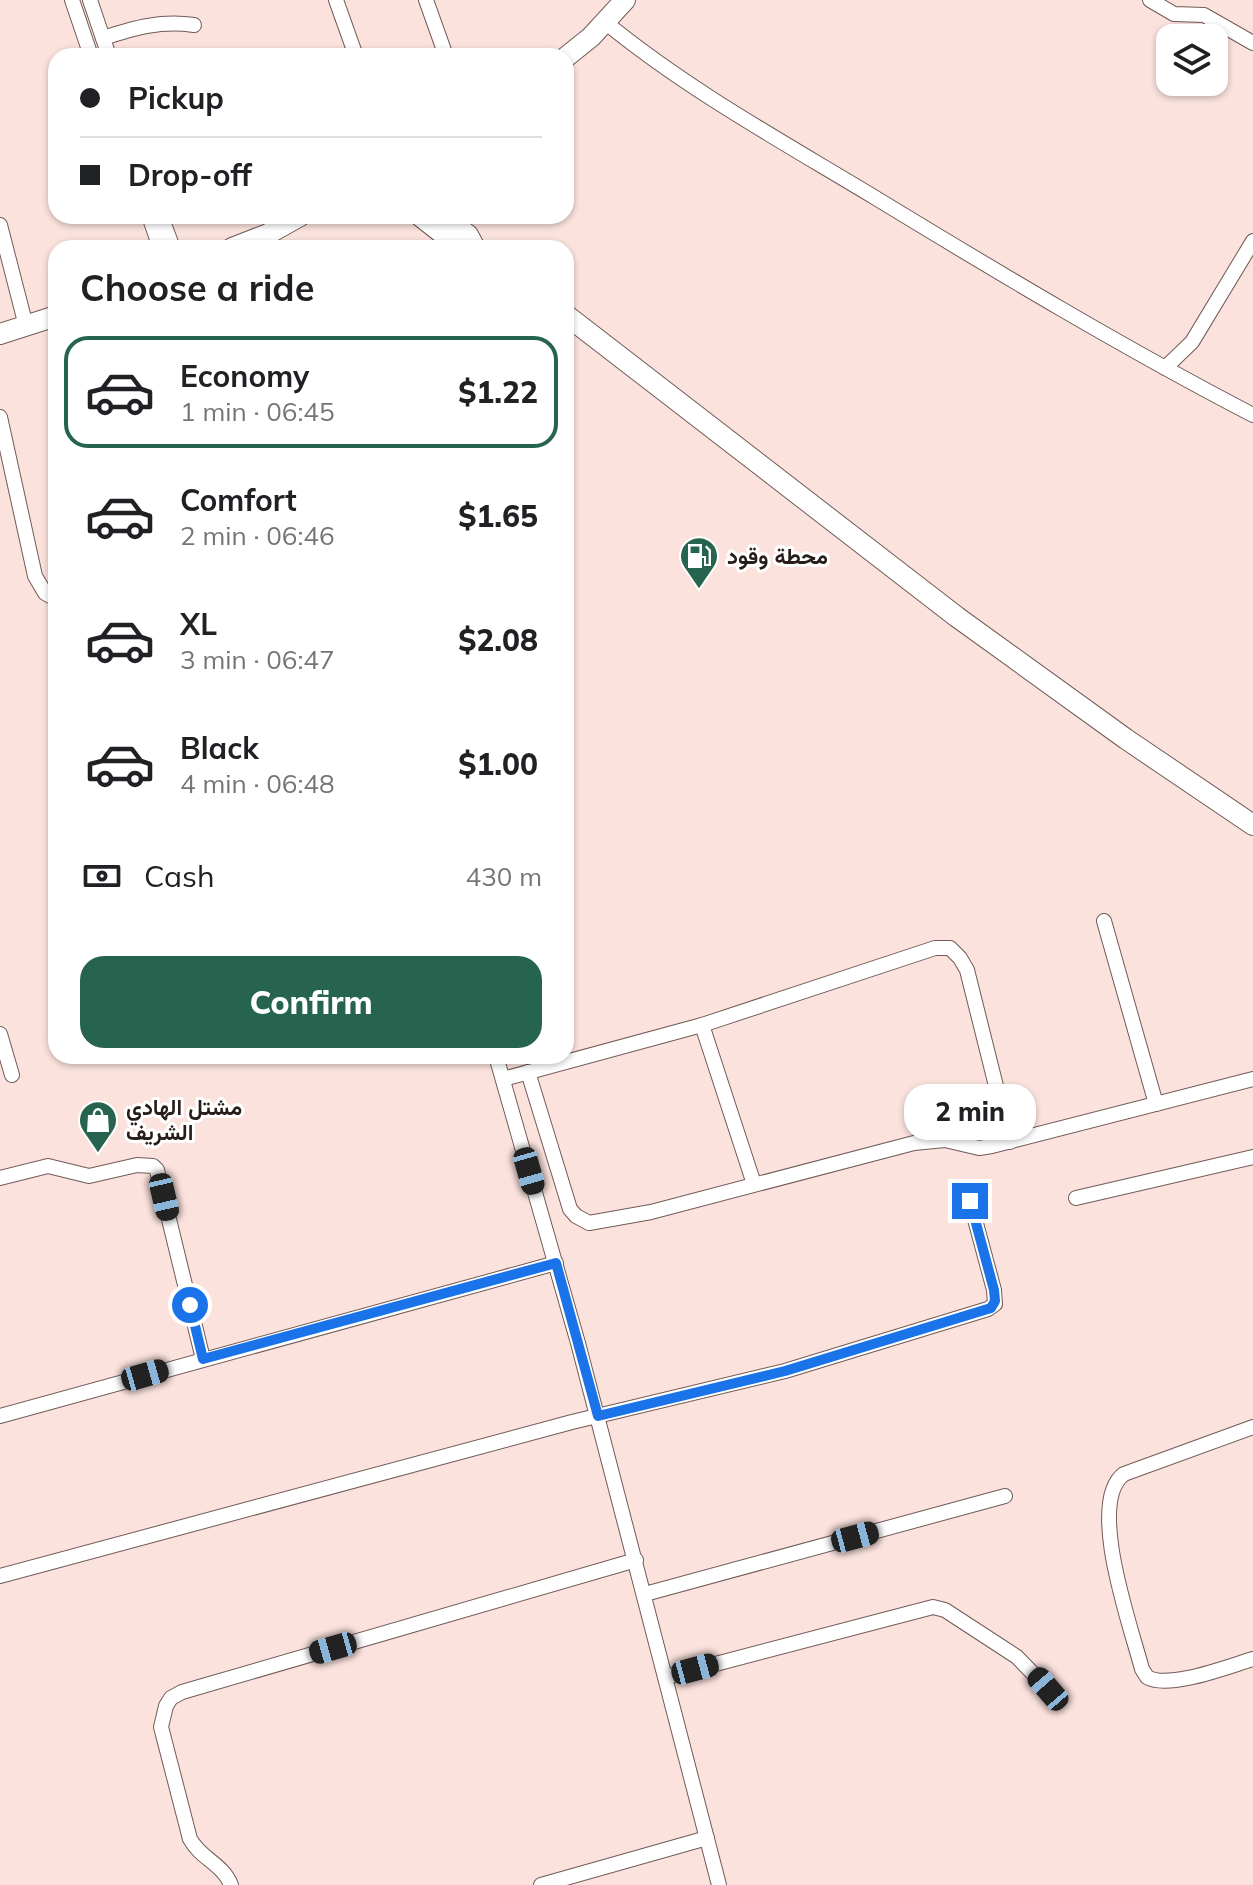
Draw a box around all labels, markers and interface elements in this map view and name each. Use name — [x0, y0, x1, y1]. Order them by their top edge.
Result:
map controls — [1156, 24, 1228, 96]
button: layers — [1156, 24, 1228, 96]
text: Pickup — [128, 79, 224, 117]
text: Drop-off — [128, 156, 252, 194]
text: Choose a ride — [80, 265, 314, 310]
icon: car — [84, 356, 156, 428]
text: Economy — [180, 357, 309, 395]
text: $1.22 — [458, 373, 538, 411]
text: 1 min · 06:45 — [180, 395, 335, 428]
icon: car — [84, 480, 156, 552]
text: Comfort — [180, 481, 297, 519]
text: $1.65 — [458, 497, 538, 535]
text: 2 min · 06:46 — [180, 519, 335, 552]
fuel station icon: محطة وقود — [678, 535, 720, 590]
place label: محطة وقود — [727, 542, 828, 570]
icon: car — [84, 604, 156, 676]
text: XL — [180, 605, 217, 643]
text: $2.08 — [458, 621, 538, 659]
text: 3 min · 06:47 — [180, 643, 335, 676]
icon: car — [84, 728, 156, 800]
text: Black — [180, 729, 259, 767]
text: $1.00 — [458, 745, 538, 783]
text: 4 min · 06:48 — [180, 767, 335, 800]
icon: cash — [80, 854, 124, 898]
text: Cash — [144, 857, 215, 895]
text: 430 m — [466, 860, 542, 893]
button: Confirm — [80, 956, 542, 1048]
callout: 2 min — [904, 1085, 1036, 1141]
place label: مشتل الهادي الشريف — [126, 1093, 242, 1146]
text: 2 min — [935, 1095, 1005, 1128]
shop icon: مشتل الهادي الشريف — [77, 1099, 119, 1154]
car — [511, 1145, 547, 1197]
car — [147, 1171, 181, 1223]
route end — [952, 1183, 988, 1219]
route start — [172, 1287, 208, 1323]
car — [119, 1357, 171, 1393]
car — [829, 1519, 881, 1555]
car — [307, 1630, 359, 1666]
car — [669, 1651, 721, 1687]
car — [1023, 1663, 1073, 1715]

